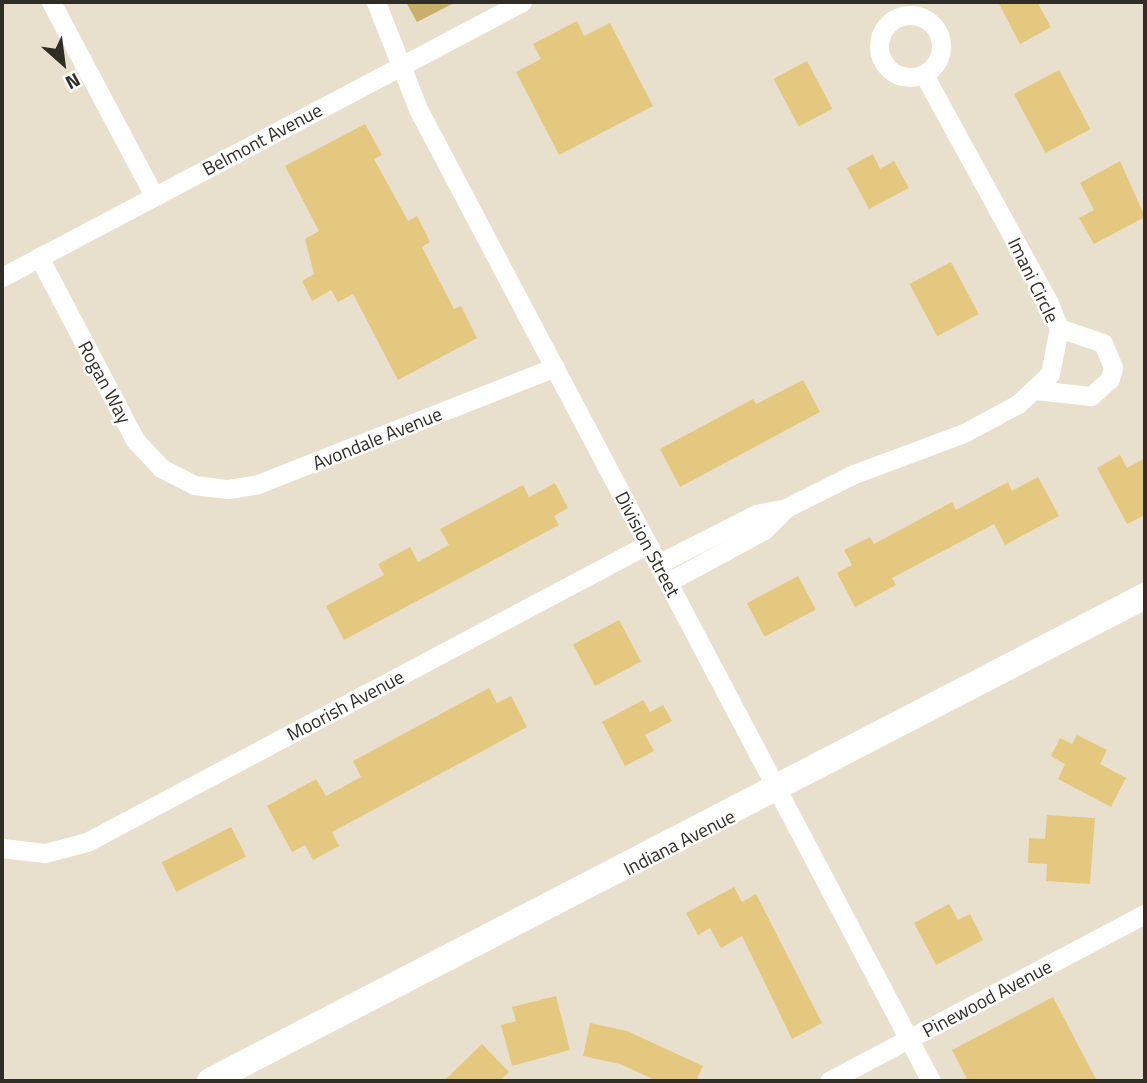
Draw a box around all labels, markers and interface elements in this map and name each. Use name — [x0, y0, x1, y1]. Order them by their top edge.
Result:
north arrow — [28, 28, 98, 98]
text: N — [60, 66, 86, 98]
street label: Belmont Avenue — [198, 98, 326, 180]
street label: Imani Circle — [1004, 234, 1064, 326]
street label: Rogan Way — [74, 337, 136, 427]
street label: Avondale Avenue — [309, 402, 445, 474]
street label: Division Street — [611, 487, 685, 601]
street label: Moorish Avenue — [283, 665, 407, 745]
street label: Indiana Avenue — [619, 804, 739, 880]
street label: Pinewood Avenue — [918, 954, 1056, 1042]

